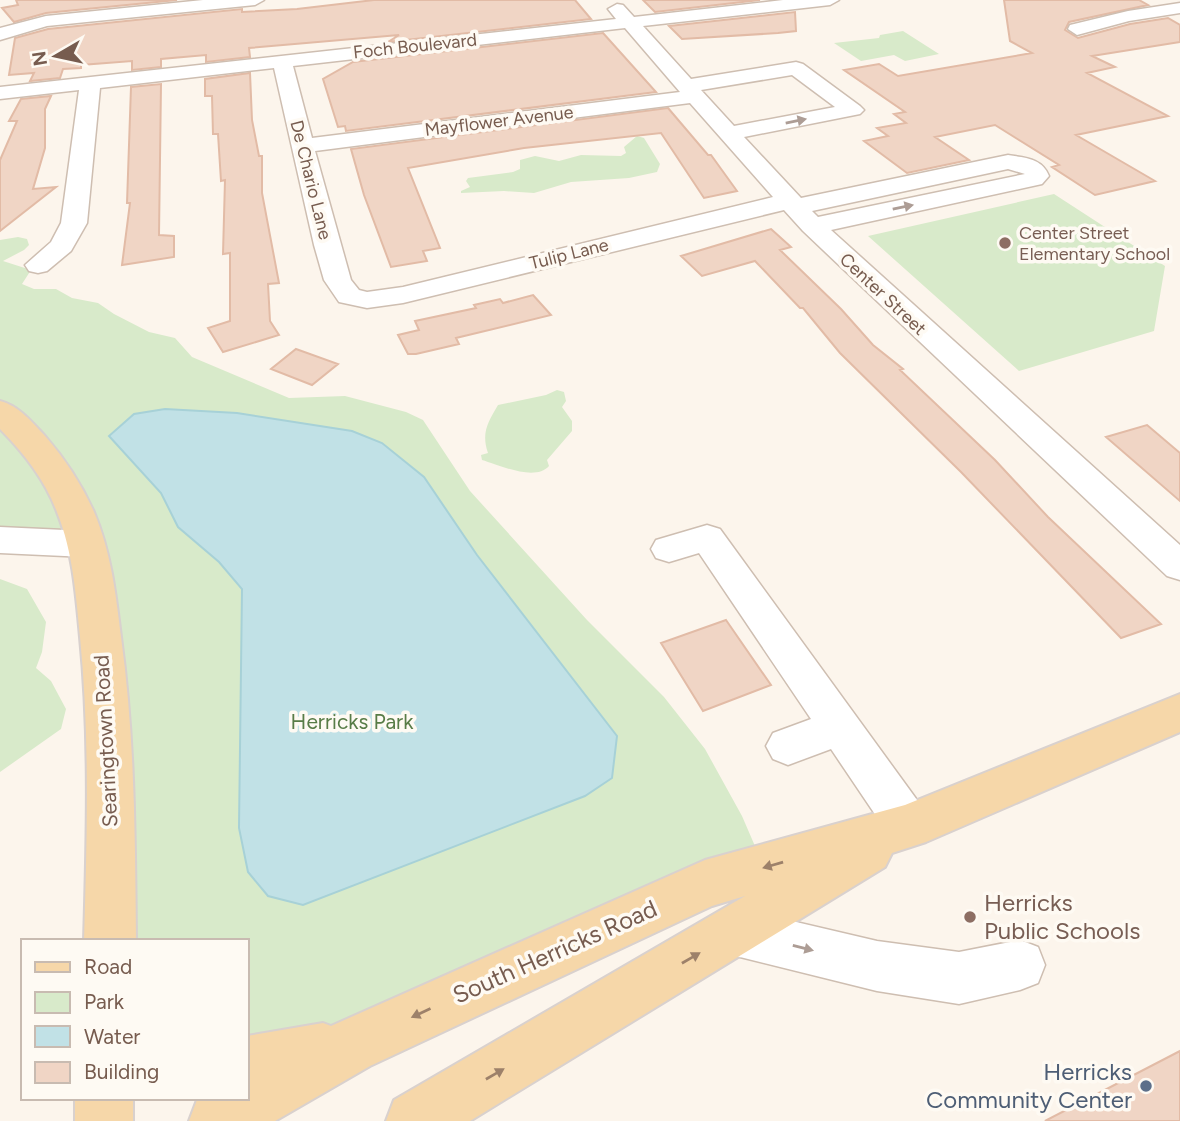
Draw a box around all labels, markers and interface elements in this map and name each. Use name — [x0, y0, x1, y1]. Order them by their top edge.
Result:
north arrow — [21, 21, 91, 91]
street label: Foch Boulevard — [352, 29, 478, 63]
text: N — [27, 50, 52, 68]
street label: Mayflower Avenue — [423, 101, 575, 141]
one-way arrow — [785, 115, 807, 126]
street label: De Chario Lane — [286, 118, 337, 242]
one-way arrow — [892, 201, 914, 212]
place label: Center Street Elementary School — [1019, 222, 1170, 265]
street label: Tulip Lane — [527, 234, 611, 274]
marker: Center Street Elementary School — [997, 235, 1013, 251]
street label: Center Street — [835, 248, 931, 340]
street label: Searingtown Road — [89, 654, 122, 828]
park label: Herricks Park — [291, 709, 414, 734]
one-way arrow — [762, 860, 783, 870]
place label: Herricks Public Schools — [984, 888, 1140, 945]
street label: South Herricks Road — [448, 893, 661, 1010]
marker: Herricks Public Schools — [962, 909, 978, 925]
legend — [21, 939, 248, 1100]
one-way arrow — [792, 943, 814, 954]
one-way arrow — [681, 952, 700, 965]
text: Road — [84, 954, 132, 979]
text: Park — [84, 989, 125, 1014]
one-way arrow — [411, 1007, 431, 1019]
text: Water — [84, 1024, 140, 1049]
place label: Herricks Community Center — [926, 1057, 1132, 1114]
text: Building — [84, 1059, 159, 1084]
one-way arrow — [485, 1067, 504, 1080]
marker: Herricks Community Center — [1138, 1078, 1154, 1094]

